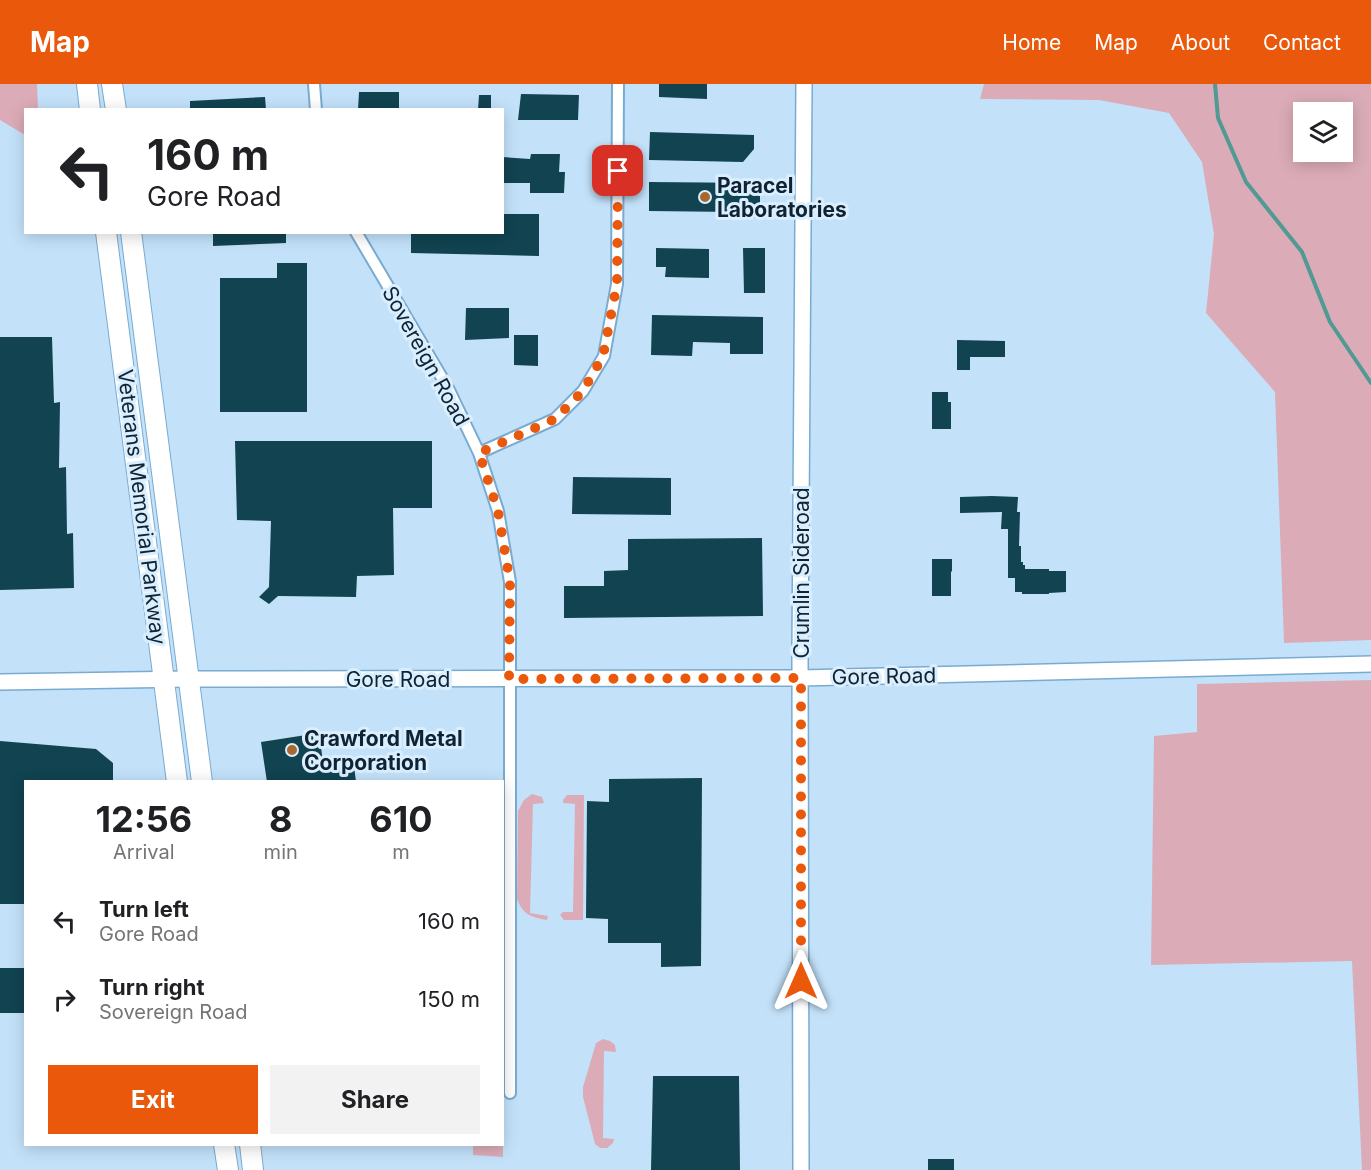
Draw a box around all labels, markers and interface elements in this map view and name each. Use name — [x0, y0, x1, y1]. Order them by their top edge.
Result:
text: Map — [30, 25, 90, 59]
text: Home — [1002, 30, 1061, 55]
text: Map — [1094, 30, 1138, 55]
text: About — [1171, 30, 1230, 55]
text: Contact — [1263, 30, 1341, 55]
map controls — [1293, 102, 1353, 162]
button: layers — [1293, 102, 1353, 162]
text: 160 m — [147, 129, 269, 180]
icon: left — [48, 132, 126, 210]
pin — [592, 145, 643, 196]
icon: arrive — [601, 154, 634, 187]
place label: Paracel Laboratories — [717, 173, 847, 222]
text: Gore Road — [147, 180, 282, 213]
marker: Paracel Laboratories — [698, 190, 712, 204]
street label: Sovereign Road — [377, 282, 475, 430]
street label: Veterans Memorial Parkway — [113, 368, 171, 646]
street label: Crumlin Sideroad — [789, 487, 814, 659]
street label: Gore Road — [831, 663, 937, 689]
street label: Gore Road — [346, 667, 450, 692]
place label: Crawford Metal Corporation — [304, 726, 463, 775]
marker: Crawford Metal Corporation — [285, 743, 299, 757]
text: 12:56 — [96, 797, 192, 841]
text: 8 — [269, 797, 292, 841]
text: 610 — [369, 797, 432, 841]
text: Arrival — [113, 840, 175, 864]
text: min — [264, 840, 298, 864]
text: m — [392, 840, 410, 864]
text: Turn left — [99, 896, 189, 922]
icon: left — [48, 905, 81, 938]
text: 160 m — [418, 908, 480, 934]
text: Gore Road — [99, 922, 199, 946]
position arrow — [769, 949, 833, 1013]
text: Turn right — [99, 974, 205, 1000]
icon: right — [48, 983, 81, 1016]
text: 150 m — [418, 986, 480, 1012]
text: Sovereign Road — [99, 1000, 248, 1024]
button: Exit — [48, 1065, 258, 1134]
button: Share — [270, 1065, 480, 1134]

